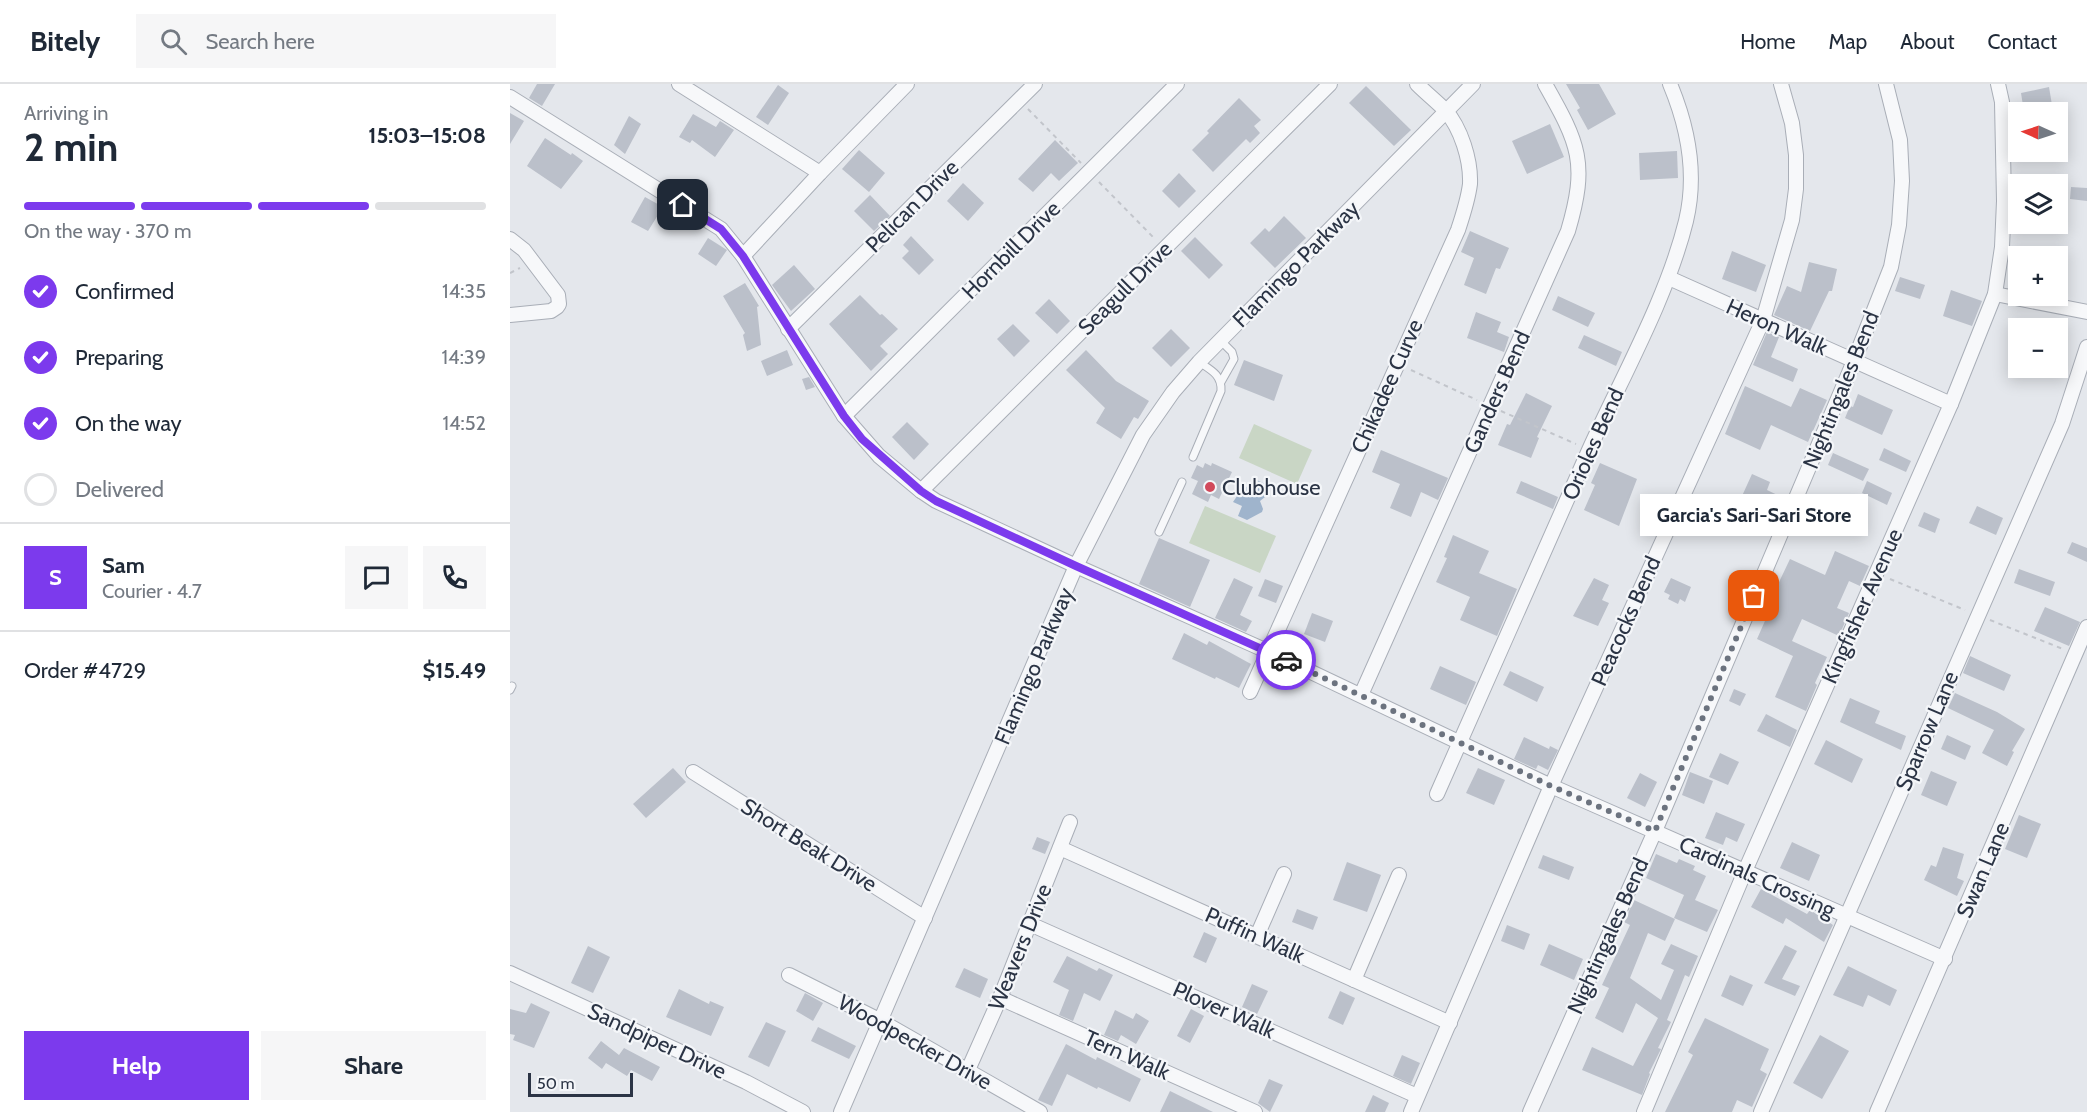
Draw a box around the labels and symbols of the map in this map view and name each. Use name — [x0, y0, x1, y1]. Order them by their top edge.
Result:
north arrow — [2008, 102, 2068, 162]
street label: Pelican Drive — [860, 154, 964, 258]
pin — [657, 179, 708, 230]
street label: Hornbill Drive — [956, 195, 1066, 305]
street label: Flamingo Parkway — [1227, 195, 1365, 333]
street label: Seagull Drive — [1072, 235, 1178, 341]
street label: Heron Walk — [1722, 293, 1832, 361]
street label: Nightingales Bend — [1797, 307, 1885, 473]
street label: Chikadee Curve — [1345, 315, 1429, 457]
street label: Ganders Bend — [1458, 327, 1536, 457]
street label: Orioles Bend — [1556, 384, 1630, 504]
place label: Clubhouse — [1222, 474, 1320, 501]
marker: Clubhouse — [1203, 480, 1217, 494]
callout: Garcia's Sari-Sari Store — [1640, 494, 1868, 536]
street label: Kingfisher Avenue — [1816, 524, 1908, 688]
street label: Peacocks Bend — [1585, 552, 1667, 690]
pin — [1728, 570, 1779, 621]
street label: Flamingo Parkway — [989, 583, 1079, 749]
courier — [1256, 630, 1316, 690]
street label: Sparrow Lane — [1890, 667, 1964, 795]
street label: Short Beak Drive — [736, 792, 882, 898]
street label: Swan Lane — [1951, 818, 2015, 922]
street label: Cardinals Crossing — [1675, 830, 1840, 924]
street label: Nightingales Bend — [1562, 854, 1654, 1018]
street label: Weavers Drive — [982, 880, 1058, 1014]
street label: Puffin Walk — [1201, 901, 1309, 969]
street label: Plover Walk — [1169, 976, 1279, 1045]
street label: Woodpecker Drive — [833, 989, 997, 1095]
street label: Sandpiper Drive — [583, 997, 731, 1085]
street label: Tern Walk — [1080, 1024, 1174, 1086]
scale bar — [528, 1070, 633, 1098]

